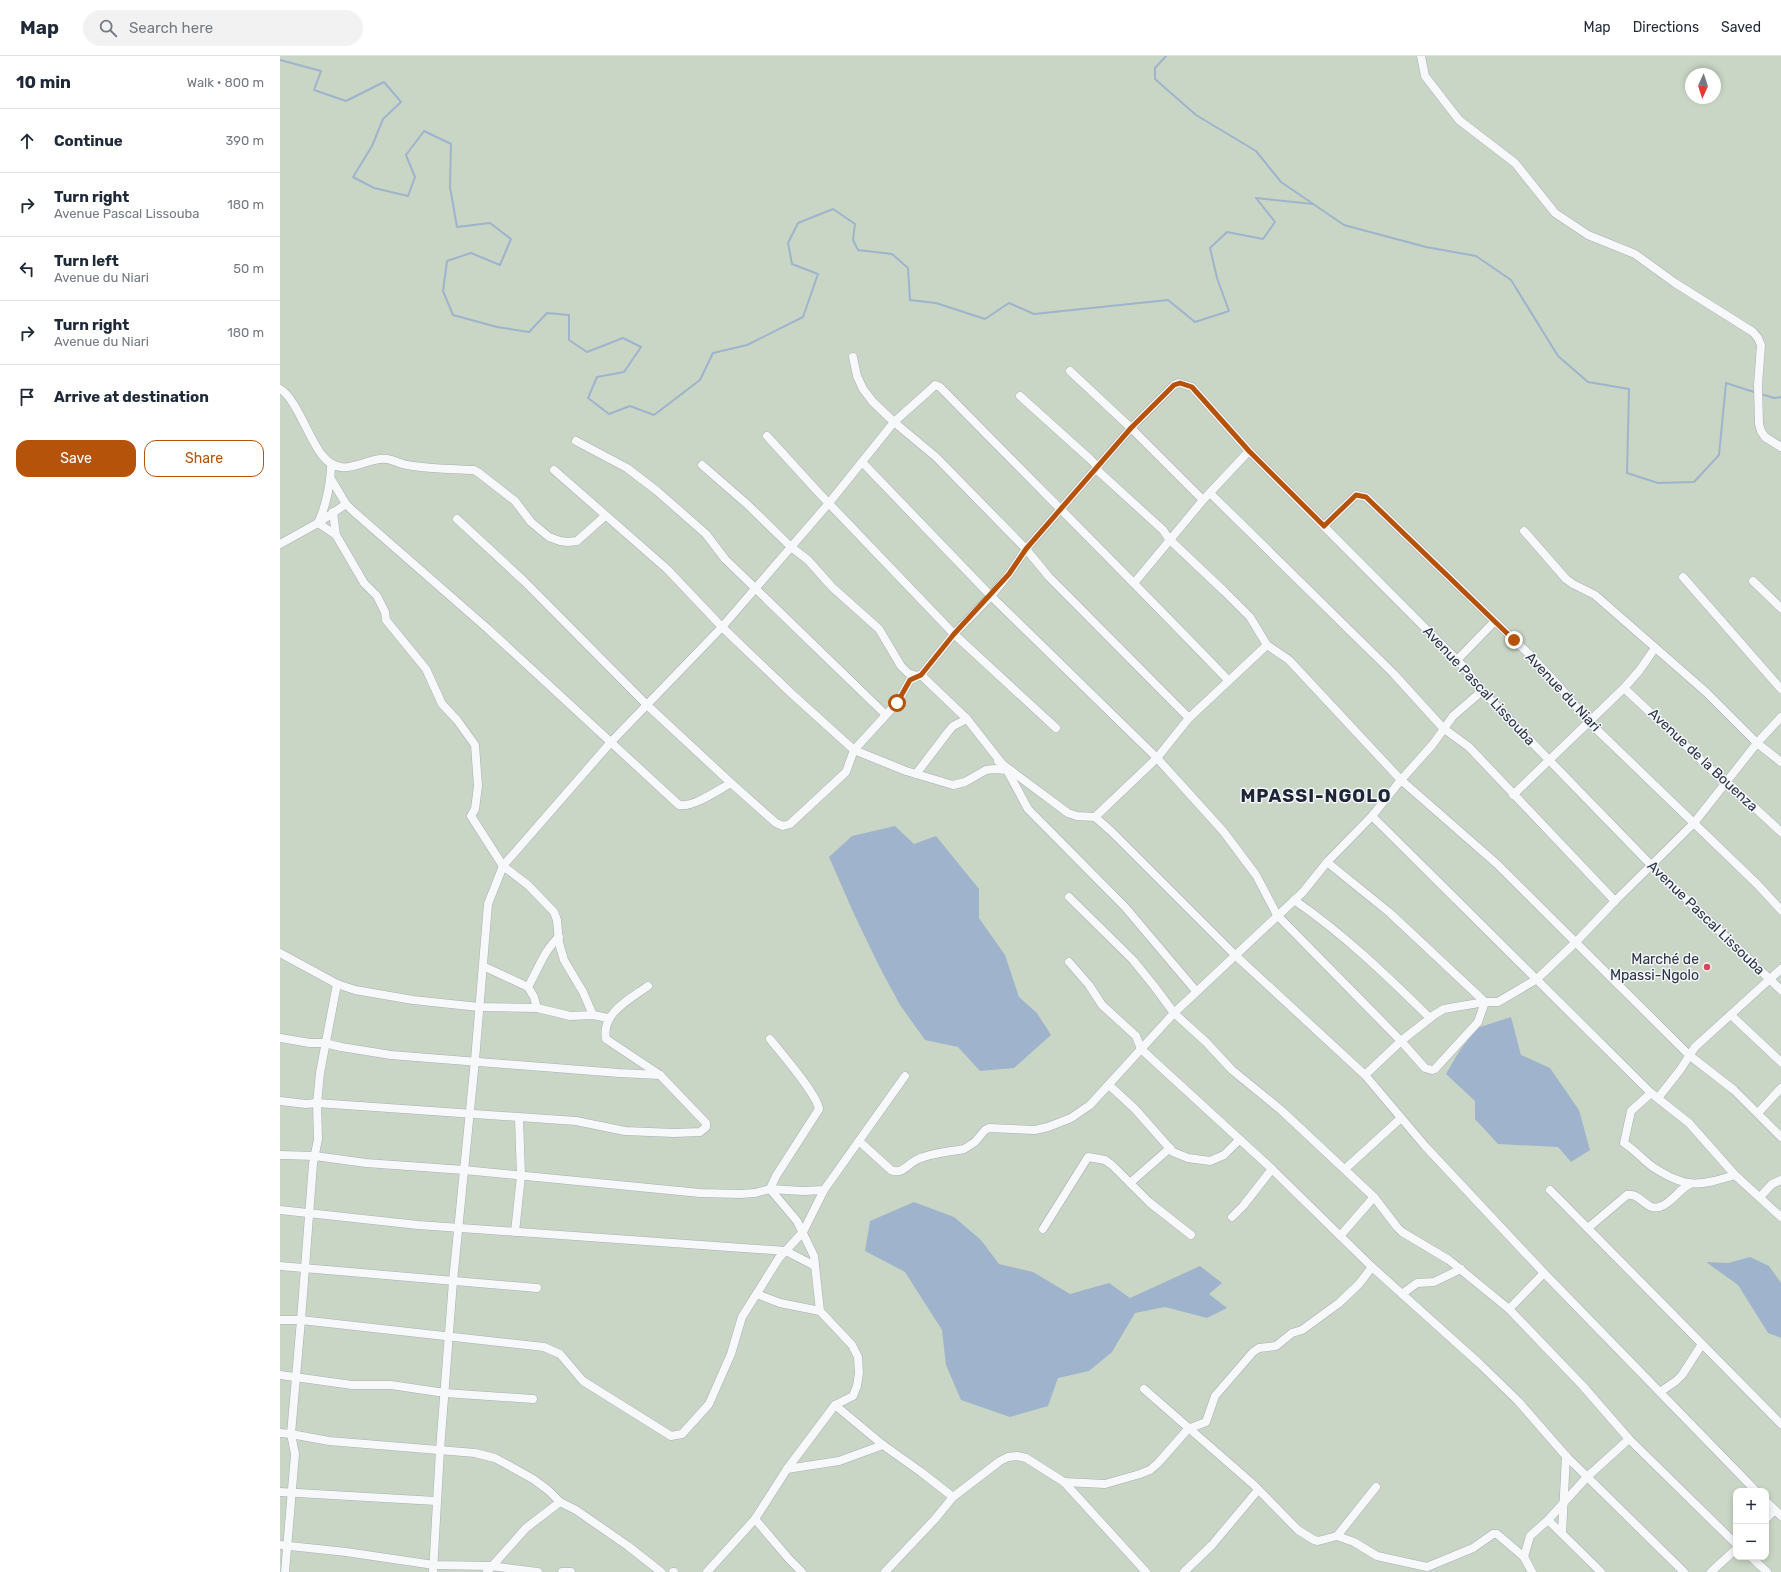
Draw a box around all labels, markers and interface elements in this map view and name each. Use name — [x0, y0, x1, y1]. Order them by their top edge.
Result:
search box — [83, 10, 363, 46]
text: Map — [20, 16, 59, 39]
icon: search — [97, 17, 119, 39]
text: Search here — [129, 19, 213, 37]
text: Map — [1584, 19, 1611, 36]
text: Directions — [1633, 19, 1699, 36]
text: Saved — [1721, 19, 1761, 36]
north arrow — [1685, 68, 1721, 104]
text: 10 min — [16, 72, 71, 92]
text: Walk · 800 m — [187, 75, 264, 90]
icon: ahead — [16, 130, 38, 152]
text: Continue — [54, 132, 123, 150]
text: 390 m — [225, 133, 264, 148]
text: Turn right — [54, 188, 129, 206]
icon: right — [16, 194, 38, 216]
text: 180 m — [227, 197, 264, 212]
text: Avenue Pascal Lissouba — [54, 206, 199, 221]
text: Turn left — [54, 252, 119, 270]
icon: left — [16, 258, 38, 280]
text: 50 m — [233, 261, 264, 276]
text: Avenue du Niari — [54, 270, 149, 285]
text: Turn right — [54, 316, 129, 334]
icon: right — [16, 322, 38, 344]
text: 180 m — [227, 325, 264, 340]
text: Avenue du Niari — [54, 334, 149, 349]
icon: arrive — [16, 386, 38, 408]
text: Arrive at destination — [54, 388, 209, 406]
button: Save — [16, 440, 136, 477]
button: Share — [144, 440, 264, 477]
street label: Avenue Pascal Lissouba — [1419, 623, 1539, 749]
route end — [1505, 631, 1523, 649]
street label: Avenue du Niari — [1522, 649, 1604, 735]
route start — [888, 694, 906, 712]
street label: Avenue de la Bouenza — [1645, 705, 1761, 815]
district label: MPASSI-NGOLO — [1240, 785, 1392, 807]
street label: Avenue Pascal Lissouba — [1644, 858, 1768, 978]
place label: Marché de Mpassi-Ngolo — [1610, 951, 1699, 984]
marker: Marché de Mpassi-Ngolo — [1702, 962, 1712, 972]
map controls — [1733, 1488, 1769, 1560]
button: + — [1733, 1488, 1769, 1524]
button: − — [1733, 1524, 1769, 1560]

